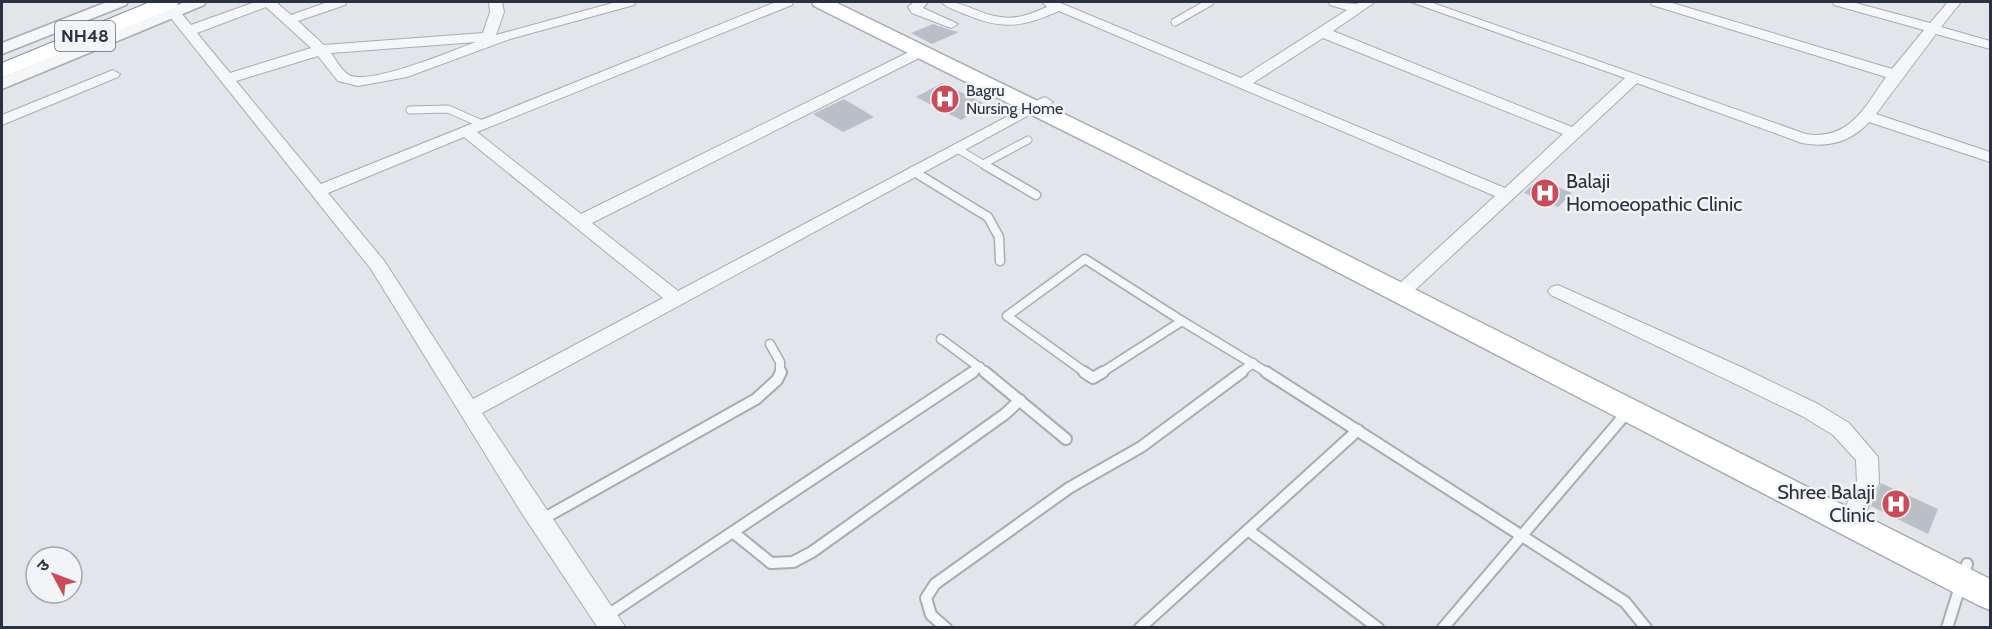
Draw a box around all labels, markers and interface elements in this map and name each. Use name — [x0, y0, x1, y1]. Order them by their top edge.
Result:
road number: NH48 — [55, 21, 115, 51]
place label: Bagru Nursing Home — [966, 81, 1063, 118]
hospital icon: Bagru Nursing Home — [929, 83, 961, 115]
place label: Balaji Homoeopathic Clinic — [1566, 169, 1742, 216]
hospital icon: Balaji Homoeopathic Clinic — [1529, 177, 1561, 209]
place label: Shree Balaji Clinic — [1777, 480, 1875, 527]
hospital icon: Shree Balaji Clinic — [1880, 488, 1912, 520]
north arrow — [24, 545, 84, 605]
text: उ — [33, 555, 54, 575]

